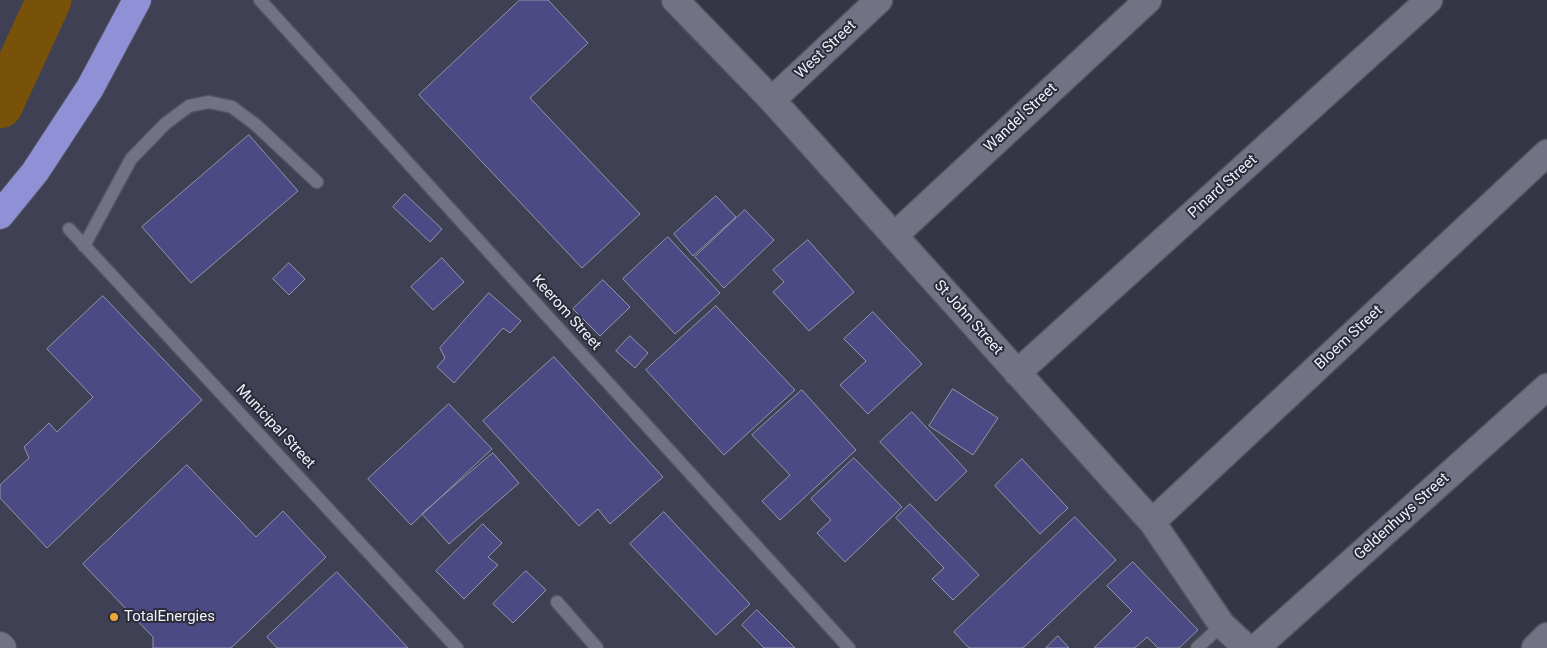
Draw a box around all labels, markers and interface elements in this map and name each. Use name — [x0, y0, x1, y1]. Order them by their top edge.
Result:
street label: West Street — [792, 17, 860, 83]
street label: Wandel Street — [981, 80, 1061, 156]
street label: Pinard Street — [1185, 151, 1261, 223]
street label: Keerom Street — [528, 272, 604, 354]
street label: St John Street — [930, 277, 1006, 359]
street label: Bloem Street — [1311, 302, 1387, 374]
street label: Municipal Street — [231, 381, 319, 473]
street label: Geldenhuys Street — [1351, 470, 1453, 564]
place label: TotalEnergies — [124, 608, 215, 626]
marker: TotalEnergies — [108, 611, 120, 623]

